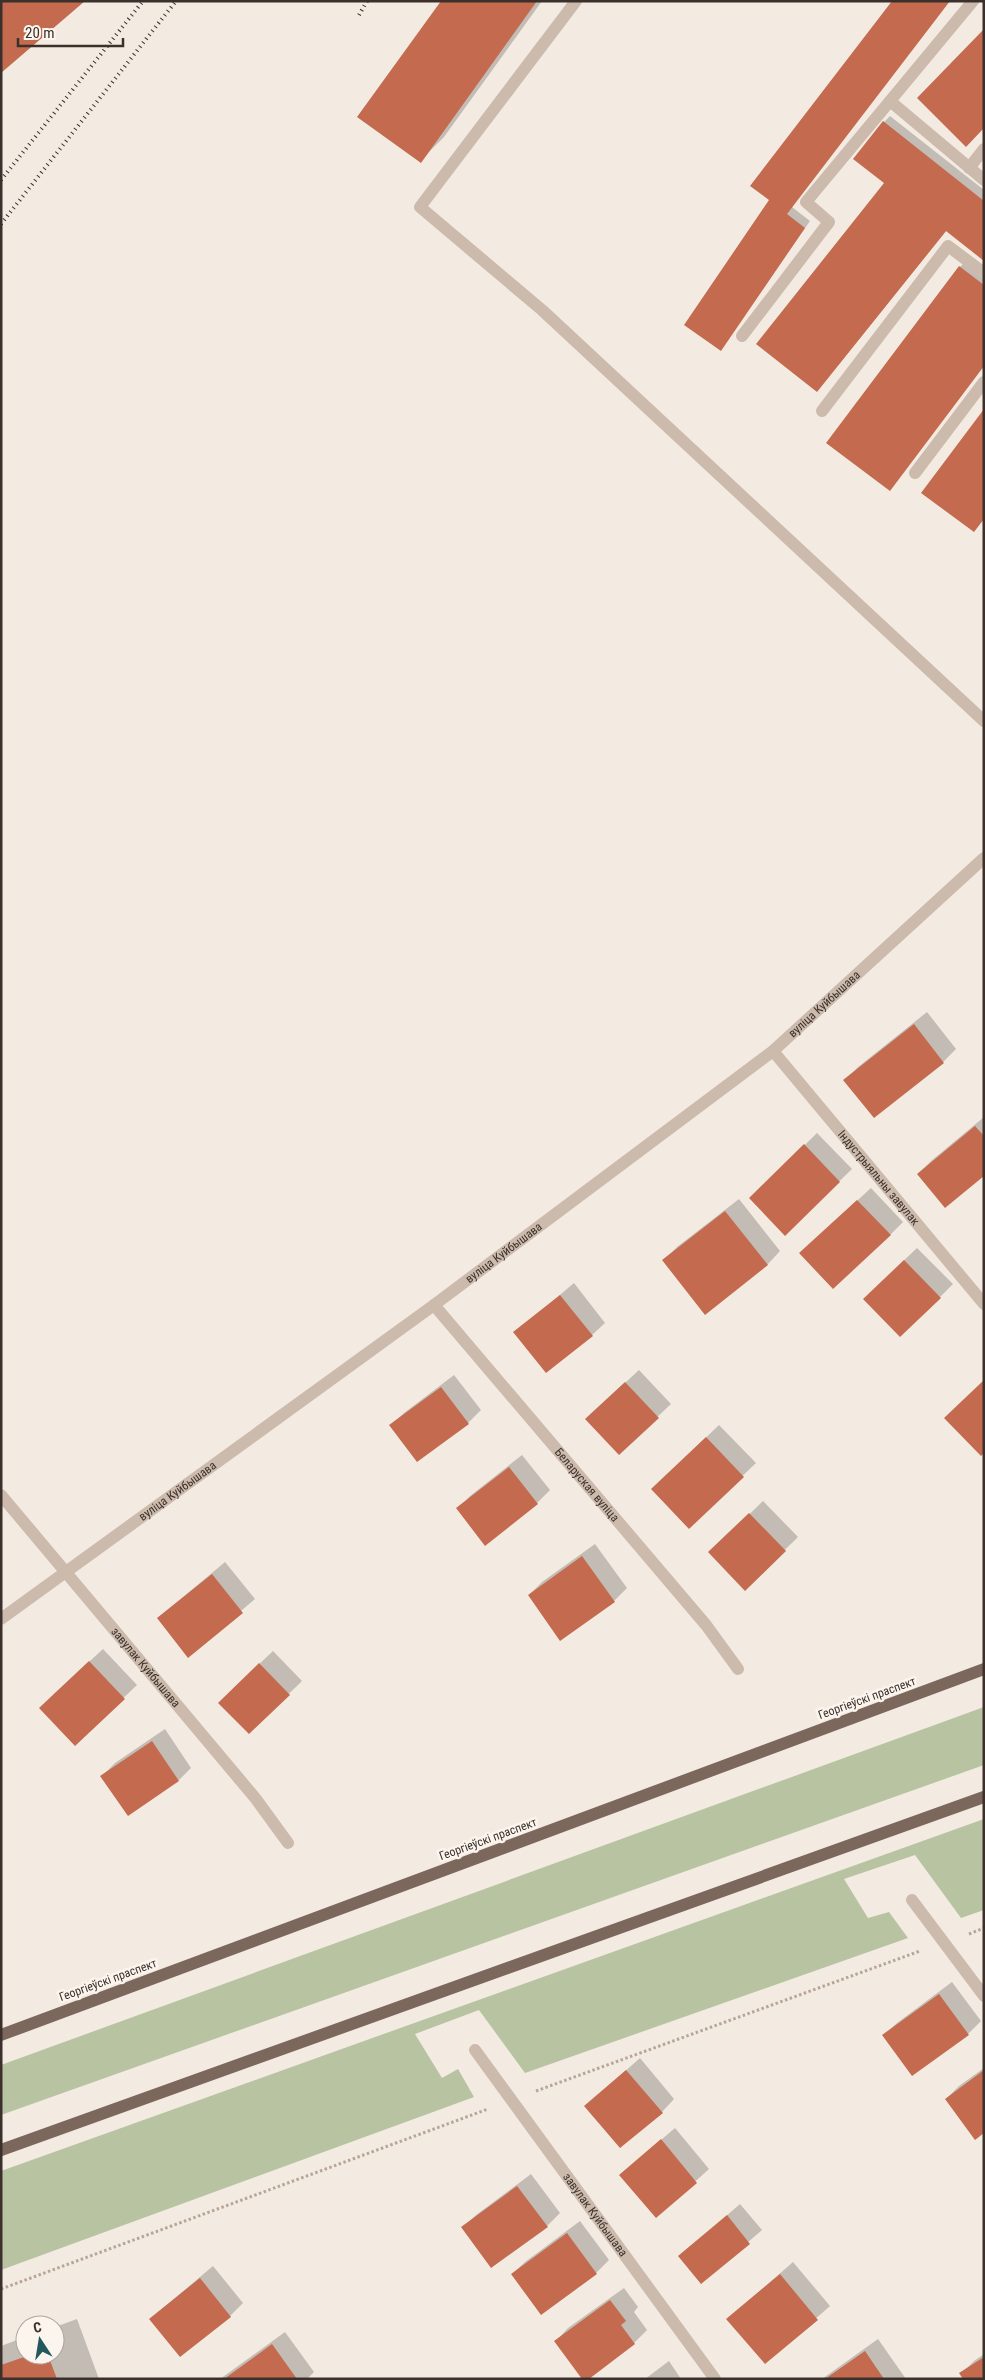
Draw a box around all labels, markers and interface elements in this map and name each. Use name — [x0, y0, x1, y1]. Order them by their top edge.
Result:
scale bar — [18, 15, 122, 47]
text: 20 m — [25, 24, 55, 42]
street label: вуліца Куйбышава — [786, 968, 863, 1040]
street label: Індустрыяльны завулак — [835, 1127, 922, 1228]
street label: вуліца Куйбышава — [463, 1219, 545, 1286]
street label: Беларуская вуліца — [552, 1445, 622, 1525]
street label: вуліца Куйбышава — [136, 1458, 219, 1524]
street label: завулак Куйбышава — [108, 1625, 183, 1710]
street label: Георгіеўскі праспект — [816, 1674, 918, 1722]
street label: Георгіеўскі праспект — [437, 1815, 539, 1863]
street label: Георгіеўскі праспект — [57, 1956, 159, 2004]
street label: завулак Куйбышава — [560, 2170, 630, 2259]
north arrow — [15, 2315, 65, 2365]
text: С — [32, 2319, 43, 2336]

